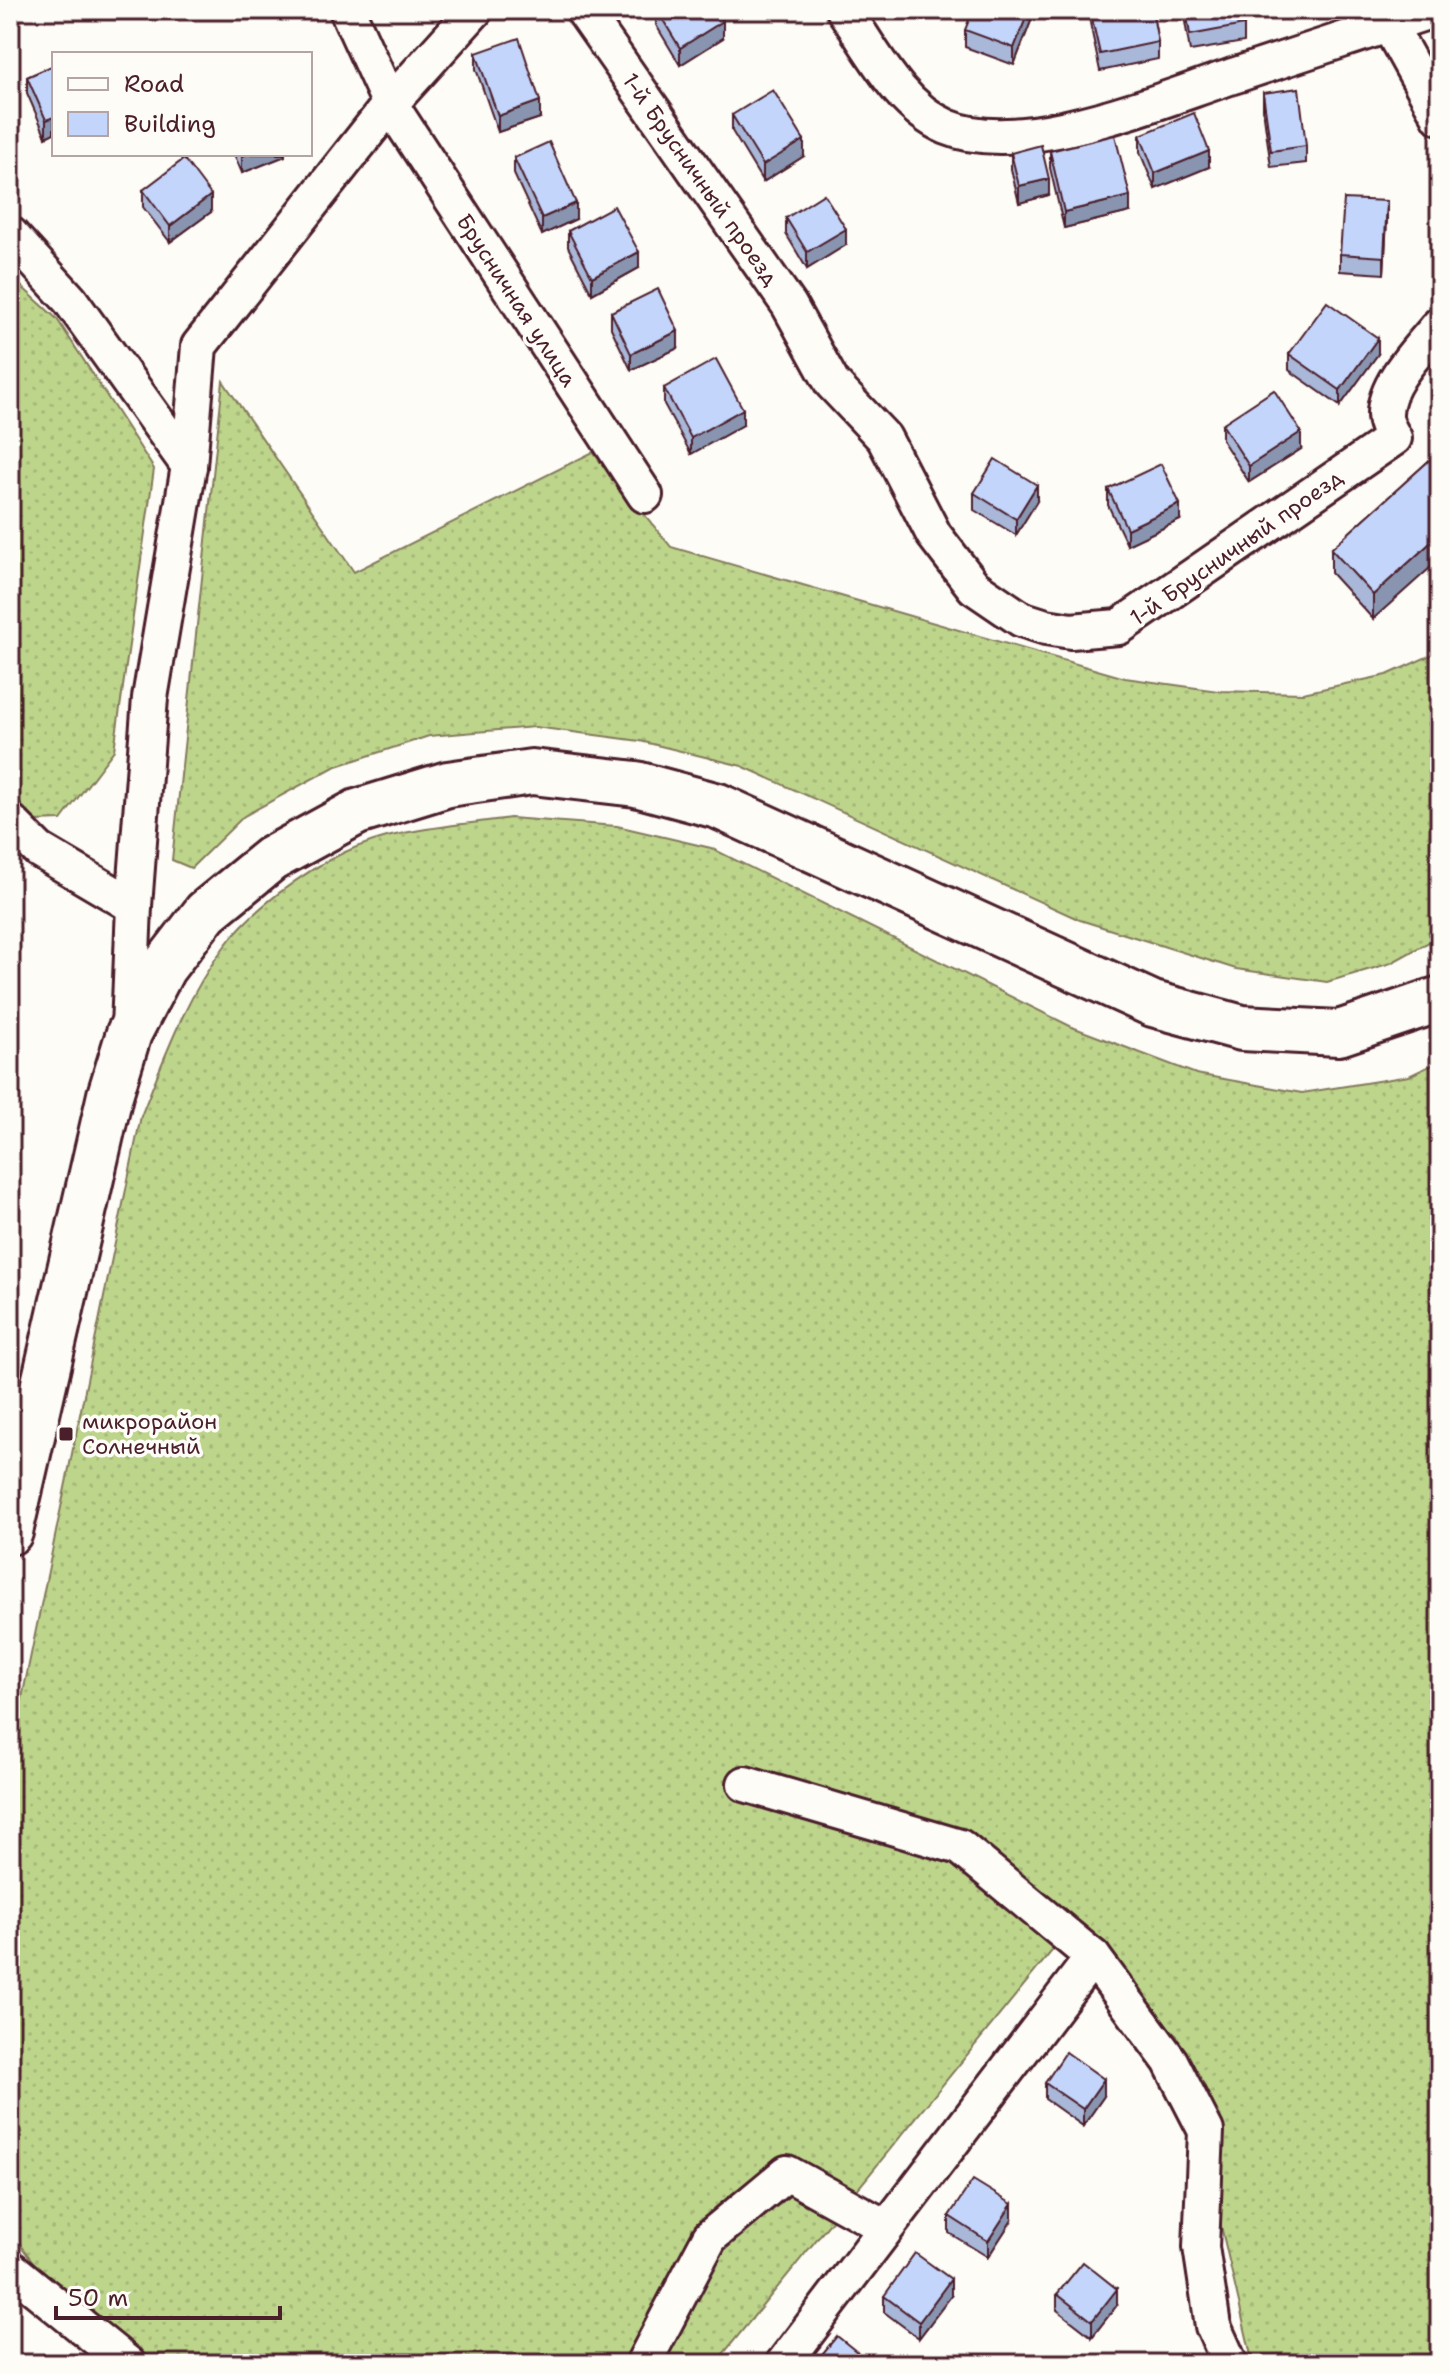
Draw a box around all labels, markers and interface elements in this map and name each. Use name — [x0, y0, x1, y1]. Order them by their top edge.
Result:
legend — [52, 52, 312, 156]
street label: 1-й Брусничный проезд — [616, 67, 785, 292]
text: Road — [124, 68, 184, 100]
text: Building — [124, 108, 216, 140]
street label: Брусничная улица — [450, 208, 584, 393]
street label: 1-й Брусничный проезд — [1124, 463, 1349, 632]
place label: микрорайон Солнечный — [82, 1407, 217, 1461]
marker: микрорайон Солнечный — [57, 1425, 75, 1443]
scale bar — [56, 2270, 280, 2320]
text: 50 m — [68, 2282, 128, 2314]

